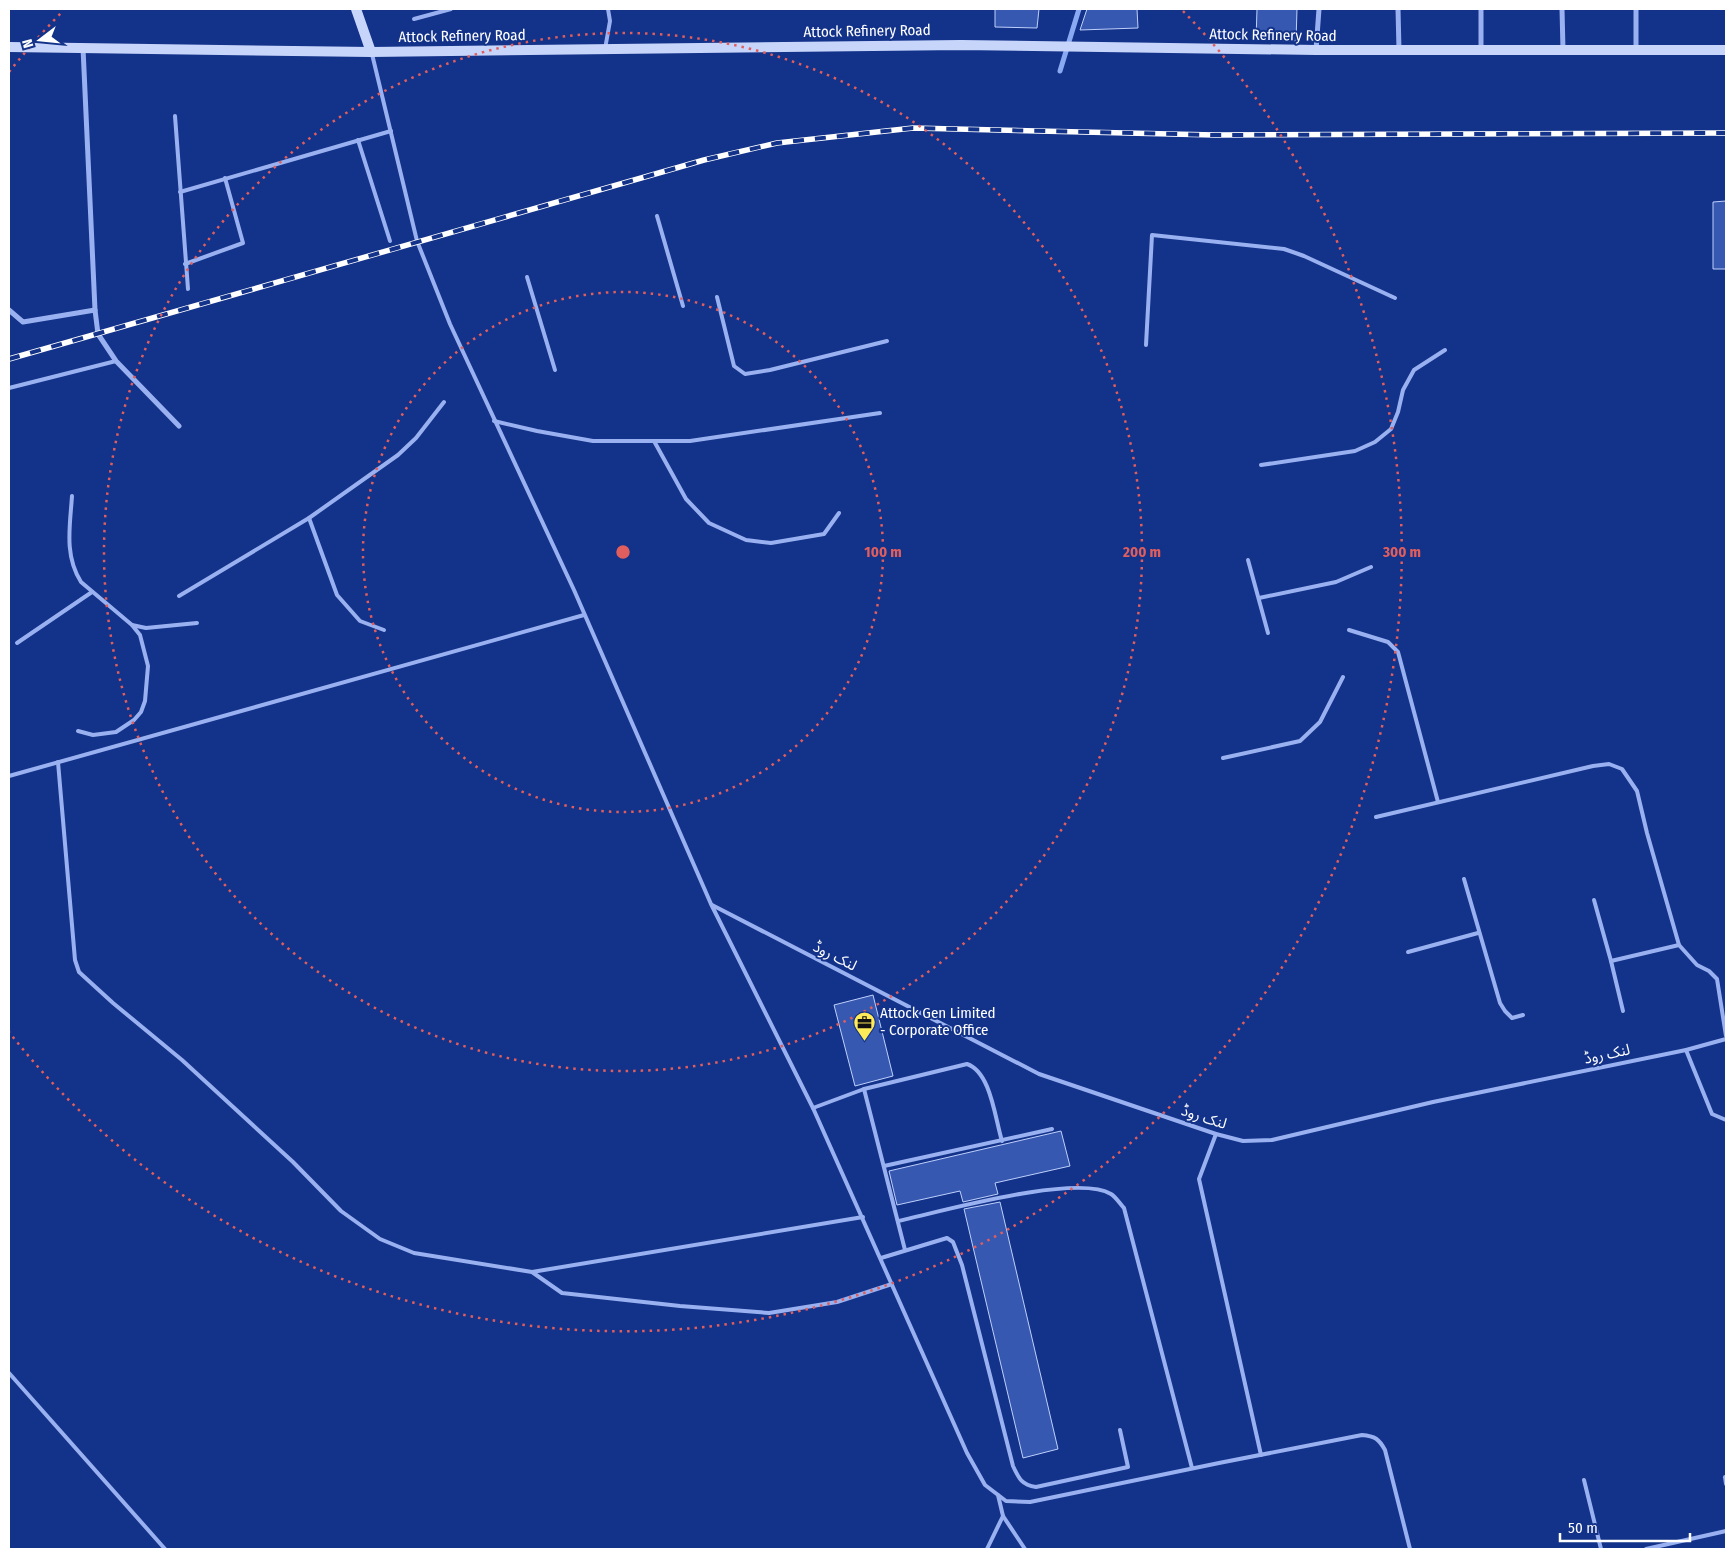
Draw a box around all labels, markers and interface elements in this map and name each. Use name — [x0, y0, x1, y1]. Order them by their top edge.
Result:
north arrow — [15, 15, 65, 65]
street label: Attock Refinery Road — [803, 21, 931, 41]
street label: Attock Refinery Road — [1209, 25, 1337, 45]
street label: Attock Refinery Road — [398, 26, 526, 46]
text: N — [19, 37, 37, 50]
centre of rings — [614, 543, 632, 561]
text: 100 m — [864, 543, 902, 561]
text: 200 m — [1122, 543, 1161, 561]
text: 300 m — [1382, 543, 1421, 561]
street label: لنک روڈ — [810, 937, 860, 975]
place label: Attock Gen Limited - Corporate Office — [880, 1004, 996, 1039]
office icon: Attock Gen Limited - Corporate Office — [852, 1010, 876, 1041]
street label: لنک روڈ — [1582, 1040, 1632, 1068]
street label: لنک روڈ — [1179, 1101, 1229, 1133]
scale bar — [1560, 1510, 1690, 1542]
text: 50 m — [1568, 1519, 1598, 1537]

